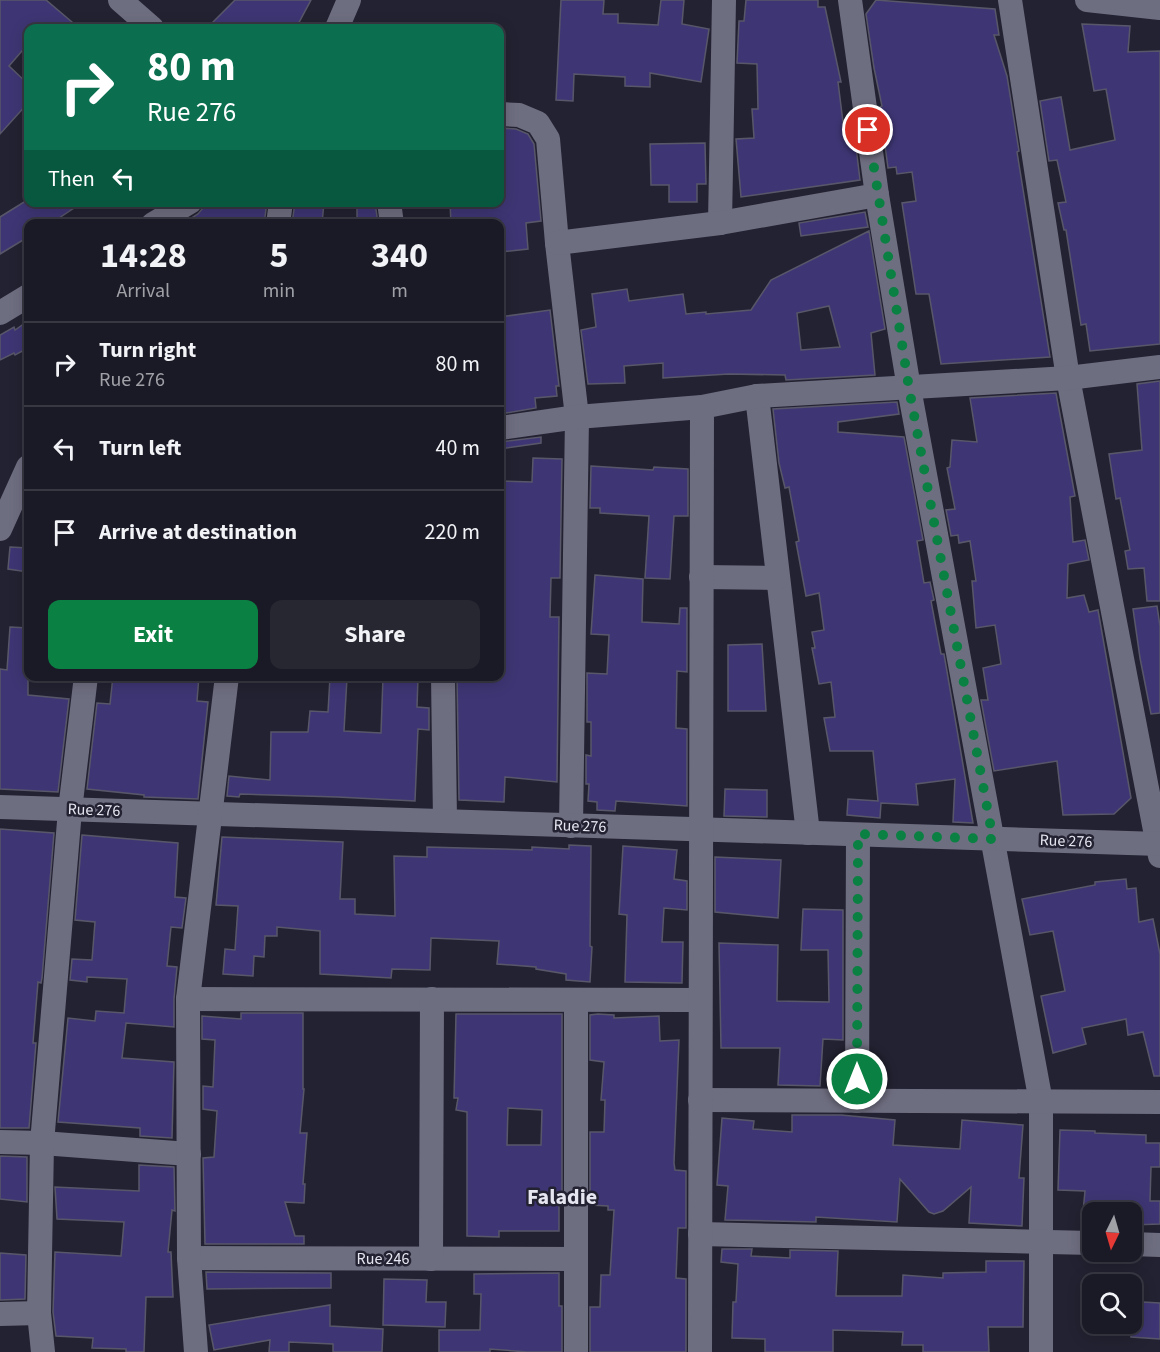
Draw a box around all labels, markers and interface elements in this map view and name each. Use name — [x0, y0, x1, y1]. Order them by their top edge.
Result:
text: 80 m — [147, 37, 236, 97]
icon: right — [48, 48, 126, 126]
text: Rue 276 — [147, 93, 236, 132]
pin — [842, 104, 893, 155]
icon: arrive — [851, 113, 884, 146]
icon: left — [107, 162, 140, 195]
text: Then — [48, 163, 95, 195]
text: 14:28 — [100, 230, 187, 281]
text: 5 — [269, 230, 288, 281]
text: 340 — [371, 230, 428, 281]
text: Arrival — [116, 277, 170, 305]
text: min — [263, 277, 295, 305]
text: m — [391, 277, 408, 305]
text: Turn right — [99, 334, 196, 366]
icon: right — [48, 348, 81, 381]
text: 80 m — [435, 348, 480, 380]
text: Rue 276 — [99, 366, 165, 394]
icon: left — [48, 432, 81, 465]
text: Turn left — [99, 432, 181, 464]
text: 40 m — [435, 432, 480, 464]
icon: arrive — [48, 516, 81, 549]
text: Arrive at destination — [99, 516, 297, 548]
text: 220 m — [425, 516, 480, 548]
button: Exit — [48, 600, 258, 669]
button: Share — [270, 600, 480, 669]
street label: Rue 276 — [67, 798, 121, 822]
street label: Rue 276 — [553, 814, 607, 838]
street label: Rue 276 — [1039, 829, 1093, 853]
position arrow — [825, 1047, 889, 1111]
district label: Faladie — [527, 1181, 597, 1213]
north arrow — [1082, 1202, 1142, 1262]
map controls — [1082, 1202, 1142, 1334]
street label: Rue 246 — [357, 1248, 409, 1270]
button: search — [1082, 1274, 1142, 1334]

